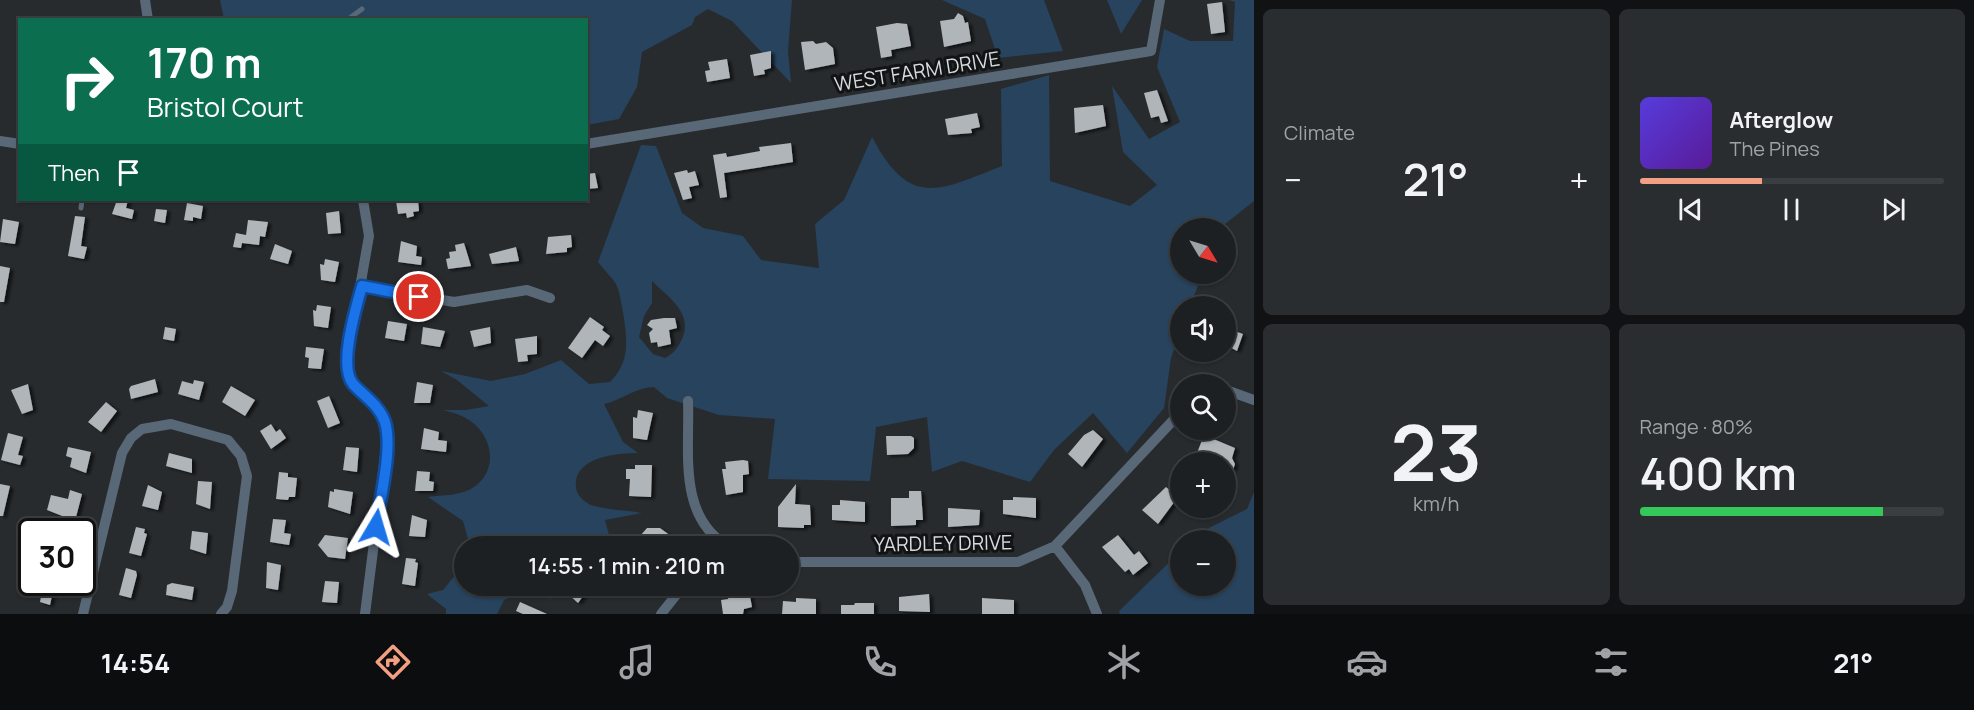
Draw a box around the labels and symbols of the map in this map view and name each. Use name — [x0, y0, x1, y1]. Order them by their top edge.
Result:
street label: WEST FARM DRIVE — [832, 45, 1002, 97]
north arrow — [1170, 218, 1236, 284]
pin — [393, 271, 444, 322]
position arrow — [344, 495, 408, 559]
speed limit sign: 30 — [18, 518, 96, 596]
street label: YARDLEY DRIVE — [874, 528, 1012, 558]

